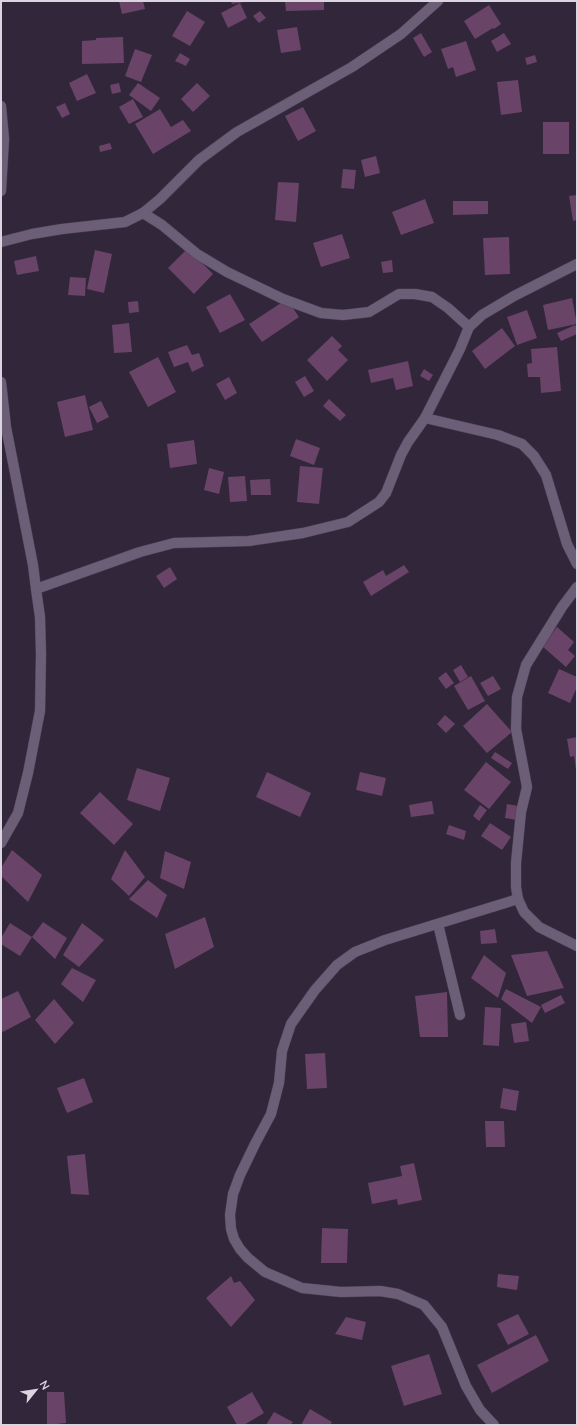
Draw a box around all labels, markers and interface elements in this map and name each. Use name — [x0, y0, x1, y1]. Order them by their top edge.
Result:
north arrow — [16, 1370, 56, 1410]
text: N — [36, 1378, 53, 1393]

